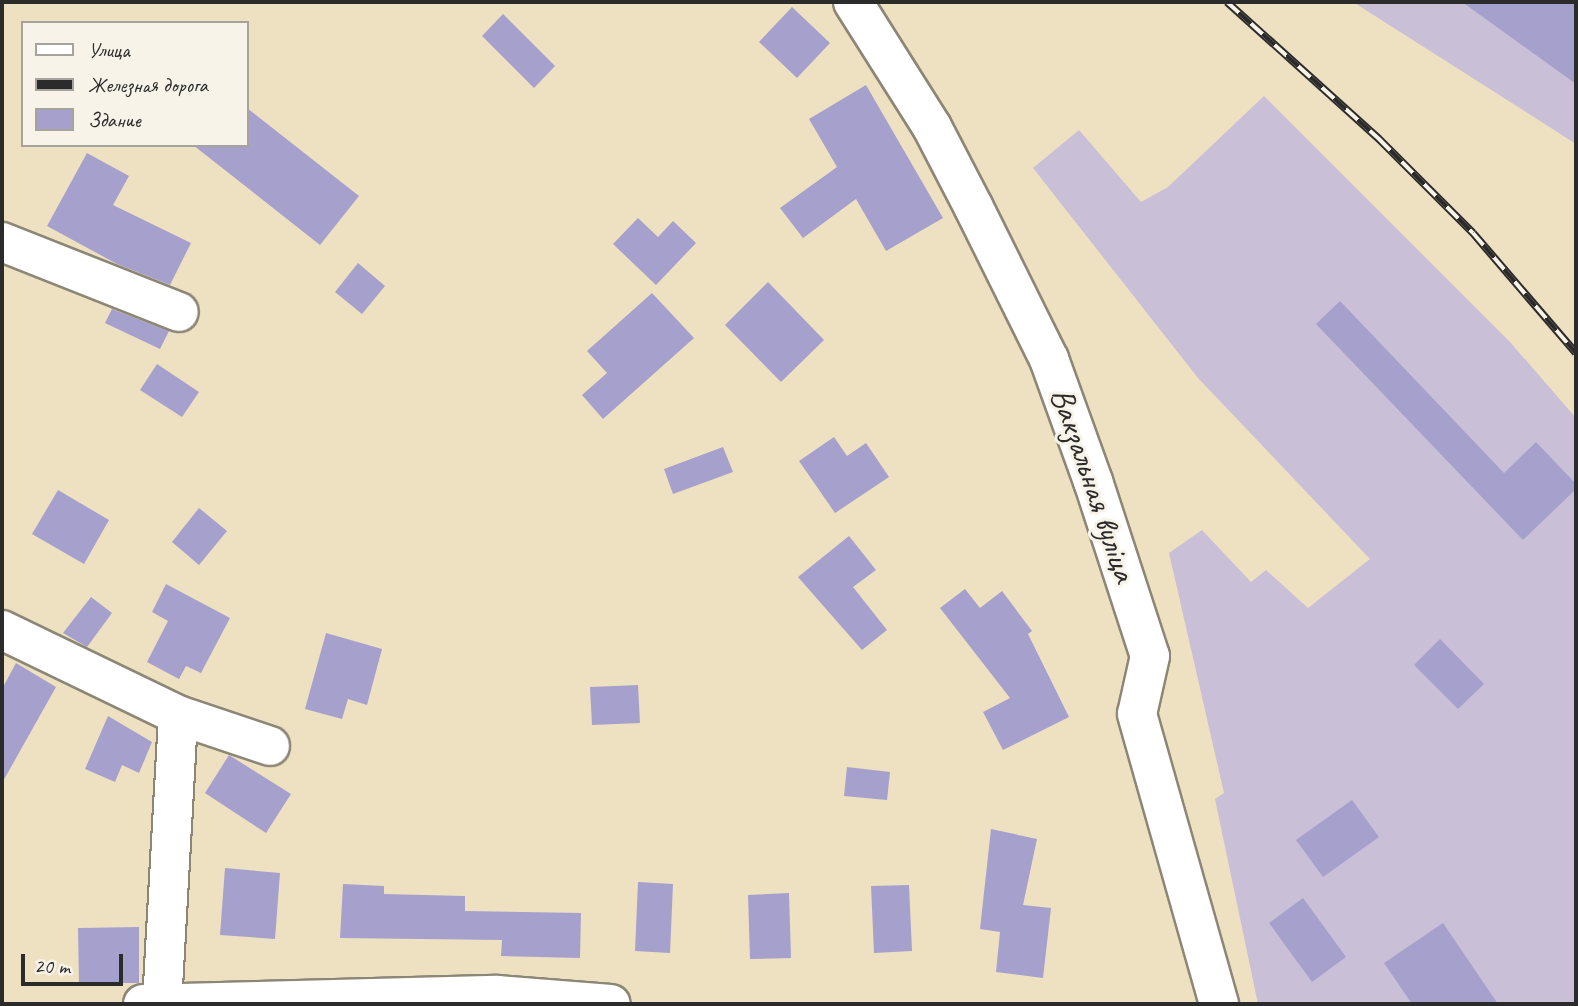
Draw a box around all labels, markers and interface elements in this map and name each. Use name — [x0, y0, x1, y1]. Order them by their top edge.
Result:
legend — [21, 21, 248, 147]
text: Улица — [88, 37, 130, 63]
text: Железная дорога — [88, 72, 208, 98]
text: Здание — [88, 107, 141, 133]
street label: Вакзальная вуліца — [1042, 384, 1144, 586]
scale bar — [24, 940, 126, 984]
text: 20 m — [34, 953, 70, 979]

